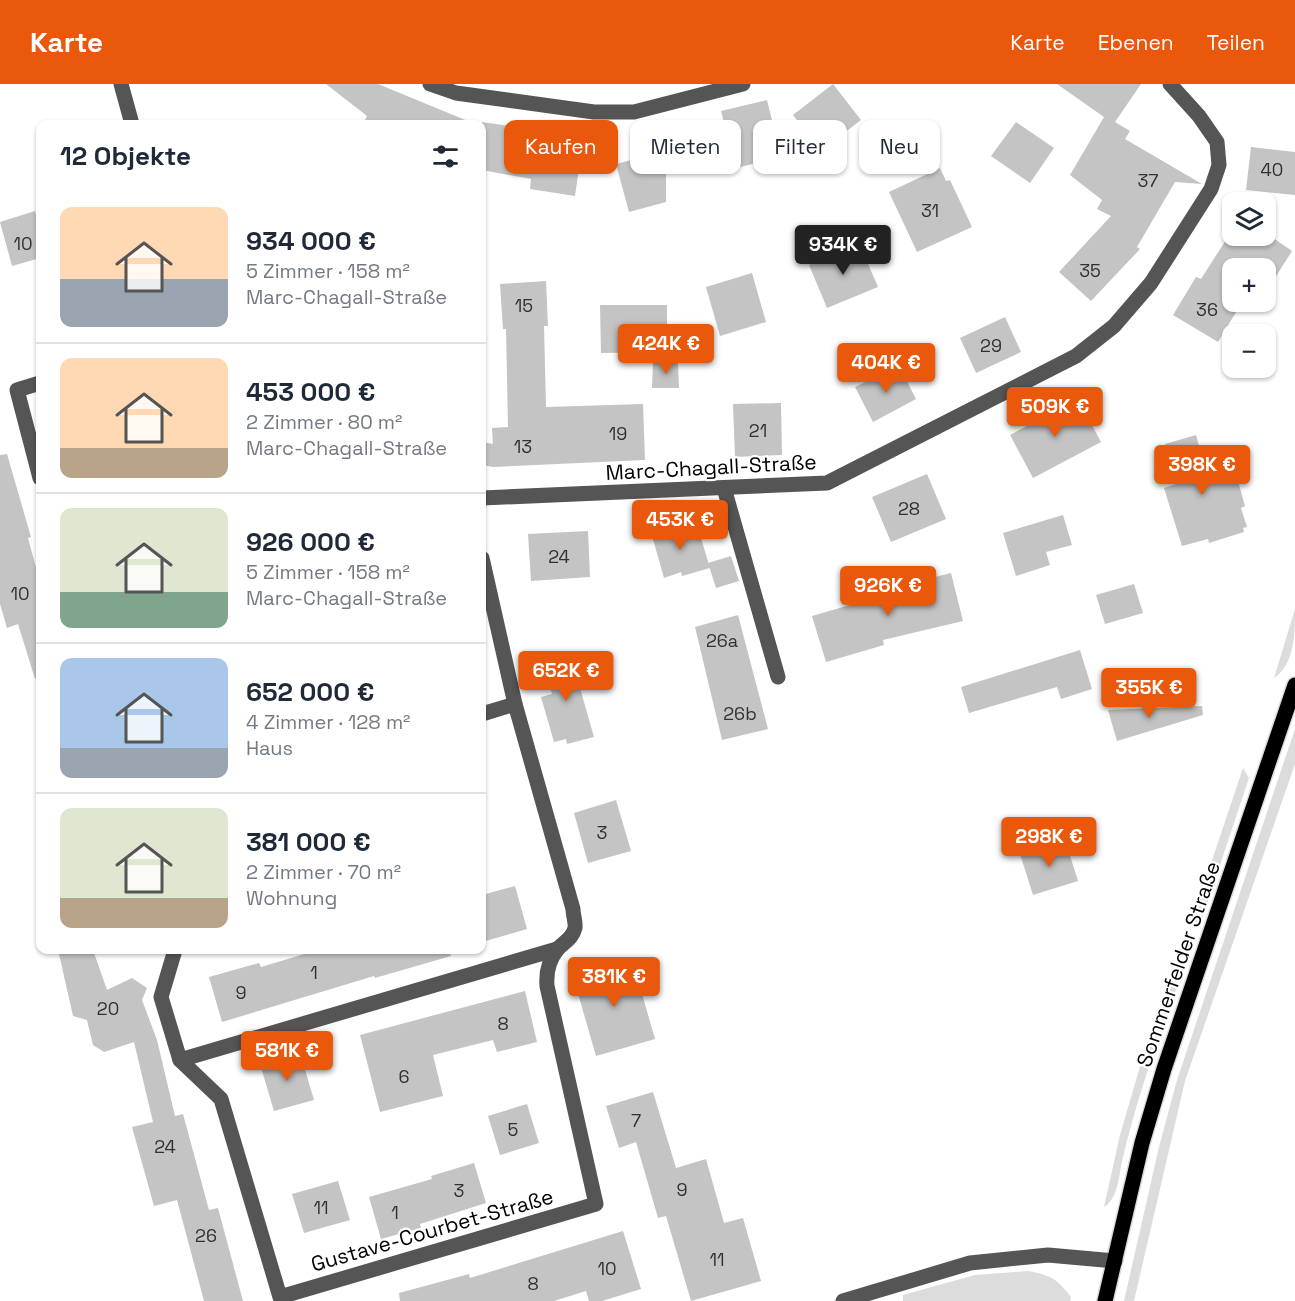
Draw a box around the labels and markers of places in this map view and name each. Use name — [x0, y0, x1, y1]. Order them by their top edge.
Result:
pin: 934K € — [794, 225, 892, 276]
pin: 424K € — [617, 324, 715, 375]
pin: 404K € — [837, 343, 935, 394]
pin: 509K € — [1006, 387, 1104, 438]
pin: 398K € — [1153, 445, 1251, 496]
pin: 453K € — [631, 500, 729, 551]
pin: 926K € — [839, 566, 937, 617]
pin: 652K € — [517, 651, 615, 702]
pin: 355K € — [1100, 668, 1198, 719]
pin: 298K € — [1000, 817, 1098, 868]
pin: 381K € — [565, 957, 663, 1008]
pin: 581K € — [238, 1031, 336, 1082]

